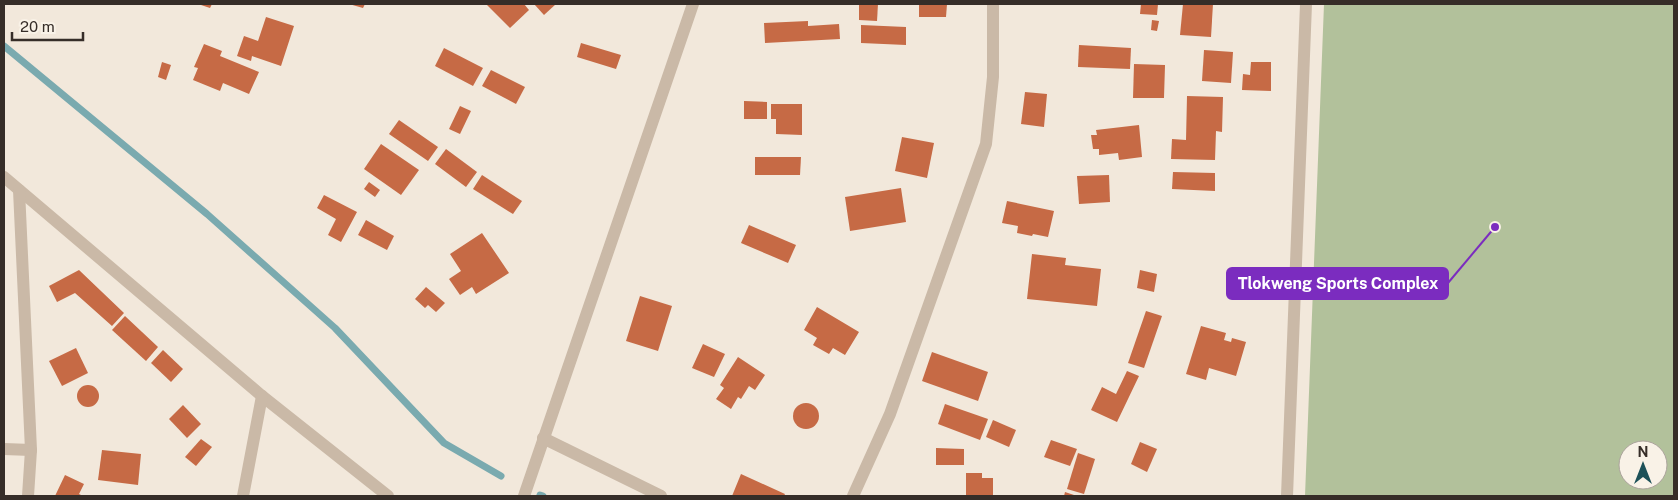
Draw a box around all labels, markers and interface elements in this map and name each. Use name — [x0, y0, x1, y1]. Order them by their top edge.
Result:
scale bar — [12, 10, 84, 42]
text: 20 m — [20, 18, 55, 35]
callout: Tlokweng Sports Complex — [1227, 268, 1448, 299]
text: Tlokweng Sports Complex — [1238, 274, 1439, 293]
north arrow — [1618, 440, 1668, 490]
text: N — [1638, 444, 1648, 460]

